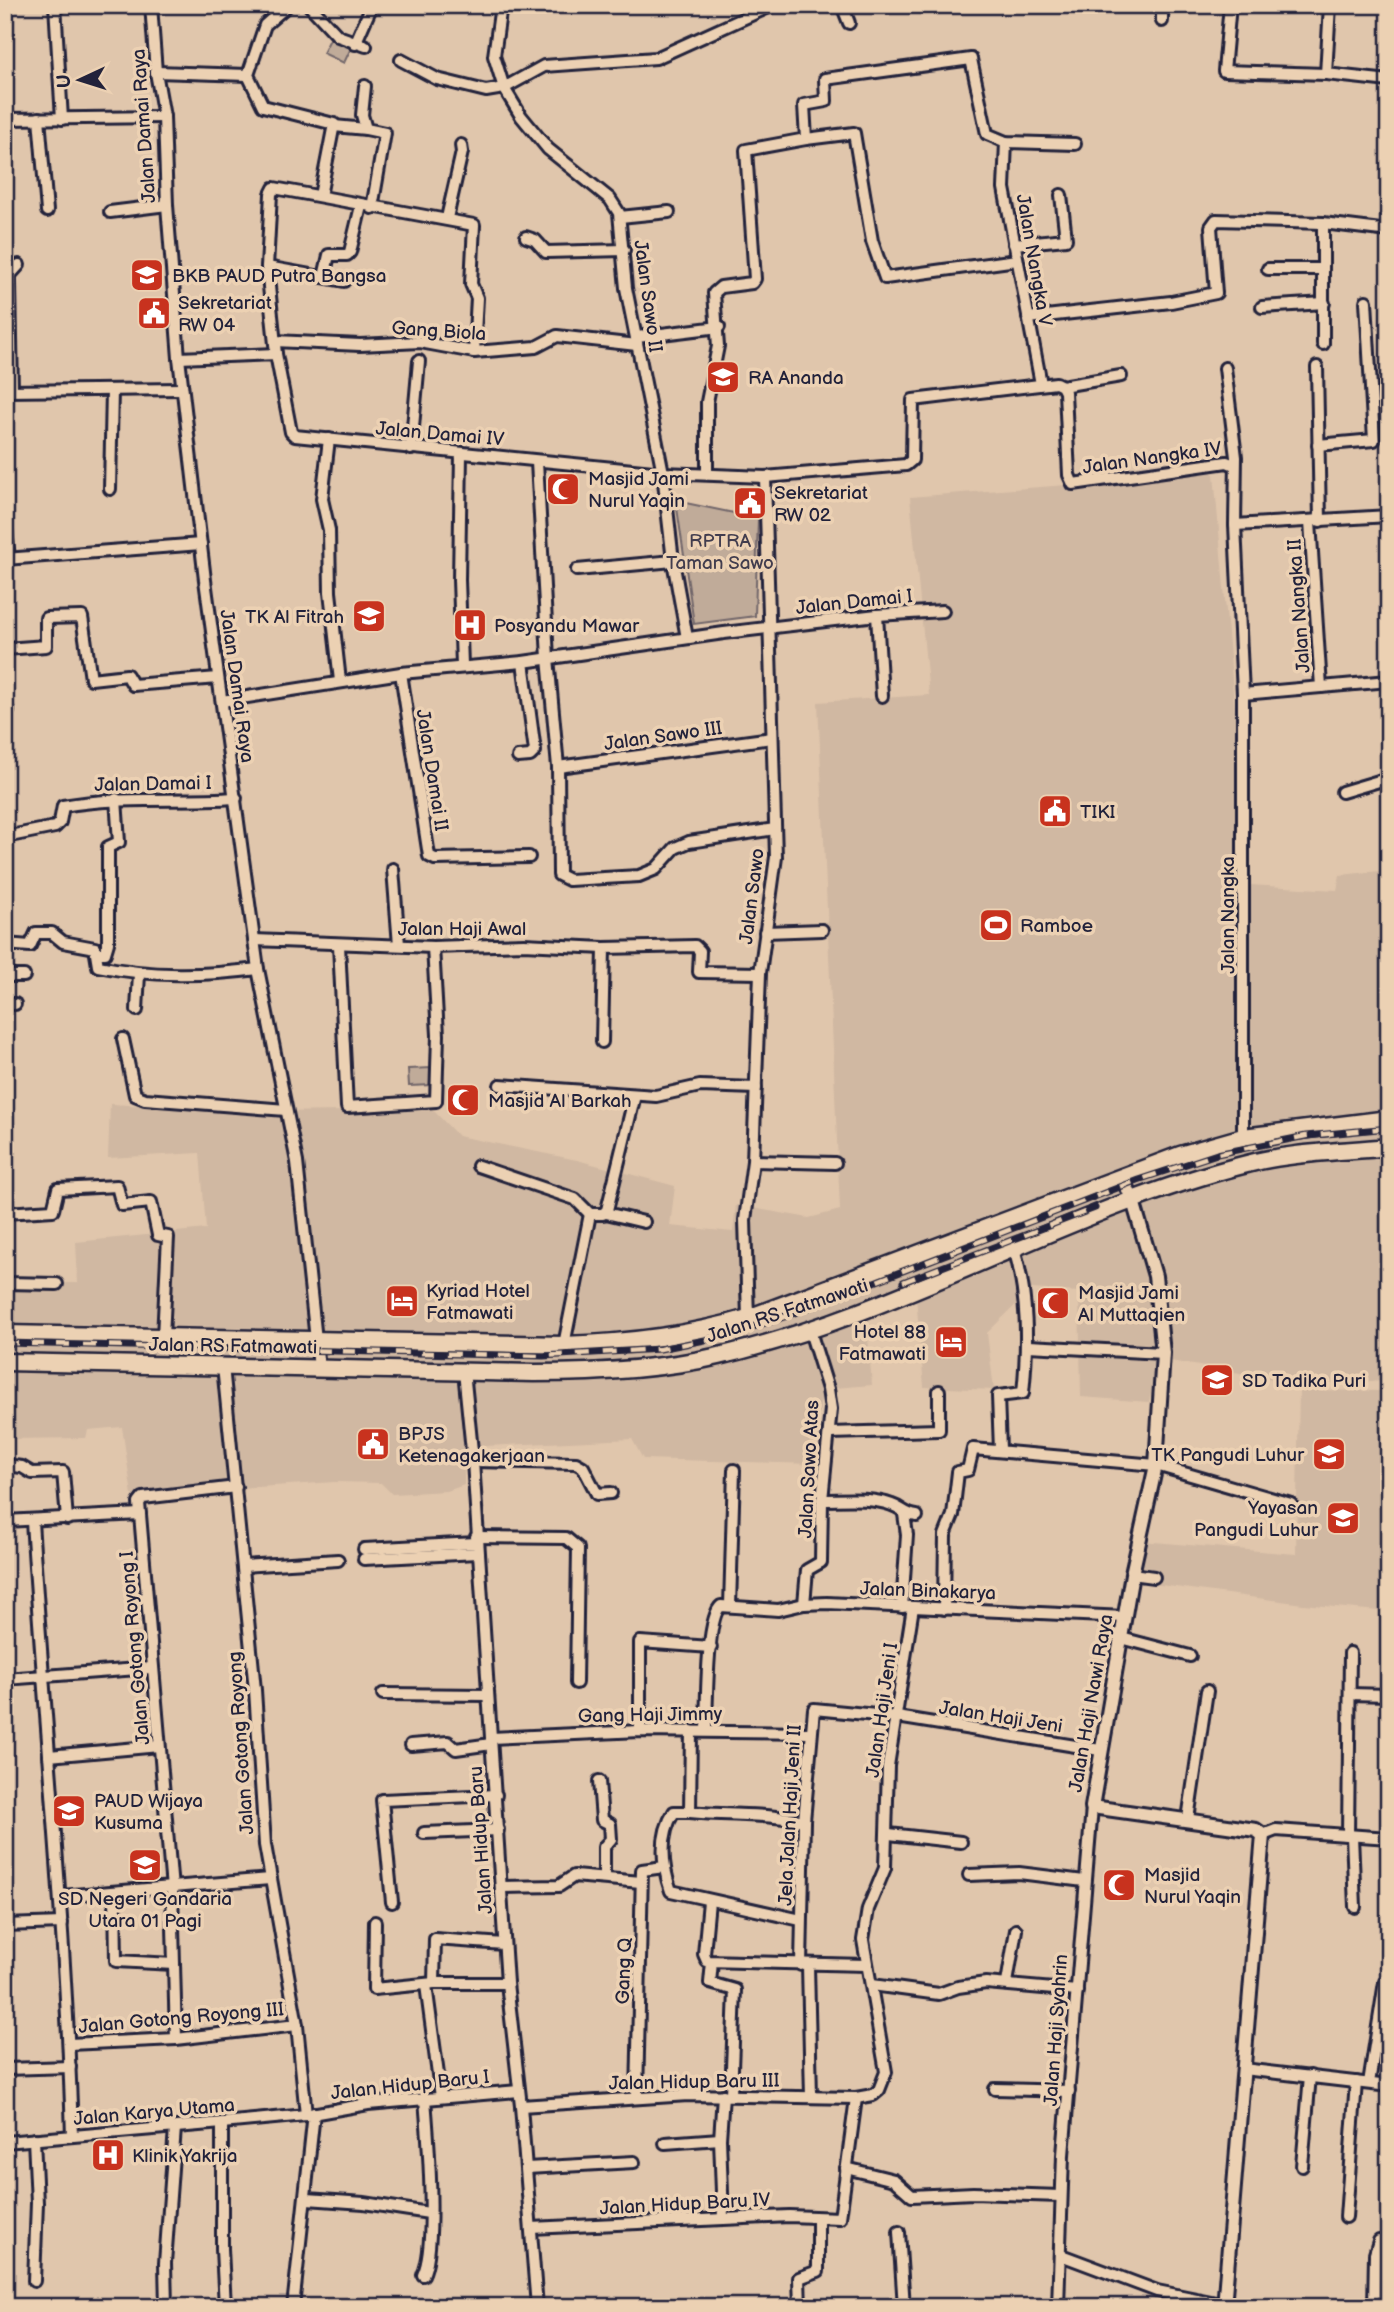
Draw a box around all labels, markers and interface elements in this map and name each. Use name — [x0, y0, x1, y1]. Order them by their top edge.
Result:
north arrow — [46, 46, 116, 116]
street label: Jalan Damai Raya — [128, 48, 161, 204]
text: U — [53, 74, 76, 89]
street label: Jalan Nangka V — [1011, 192, 1057, 328]
street label: Jalan Sawo II — [628, 239, 667, 354]
school or university icon: BKB PAUD Putra Bangsa — [128, 256, 166, 294]
place label: BKB PAUD Putra Bangsa — [172, 265, 386, 288]
place label: Sekretariat RW 04 — [178, 292, 272, 337]
public building icon: Sekretariat RW 04 — [135, 294, 173, 332]
street label: Gang Biola — [391, 317, 487, 346]
school or university icon: RA Ananda — [704, 358, 742, 396]
place label: RA Ananda — [748, 367, 844, 390]
street label: Jalan Damai IV — [375, 417, 505, 452]
street label: Jalan Nangka IV — [1081, 437, 1223, 480]
place label: Masjid Jami Nurul Yaqin — [588, 468, 689, 513]
mosque icon: Masjid Jami Nurul Yaqin — [544, 470, 582, 508]
place label: Sekretariat RW 02 — [774, 482, 868, 527]
public building icon: Sekretariat RW 02 — [731, 484, 769, 522]
park label: RPTRA Taman Sawo — [666, 530, 774, 575]
street label: Jalan Nangka II — [1283, 538, 1316, 674]
street label: Jalan Damai I — [795, 585, 914, 620]
school or university icon: TK Al Fitrah — [350, 597, 388, 635]
place label: TK Al Fitrah — [245, 606, 344, 629]
hospital icon: Posyandu Mawar — [451, 606, 489, 644]
street label: Jalan Damai Raya — [214, 608, 259, 764]
place label: Posyandu Mawar — [494, 615, 640, 638]
street label: Jalan Damai II — [411, 708, 453, 833]
street label: Jalan Sawo III — [603, 717, 724, 756]
street label: Jalan Damai I — [94, 772, 212, 797]
public building icon: TIKI — [1036, 792, 1074, 830]
place label: TIKI — [1080, 801, 1116, 824]
street label: Jalan Sawo — [735, 847, 770, 945]
street label: Jalan Nangka — [1217, 856, 1240, 974]
sports icon: Ramboe — [977, 906, 1015, 944]
place label: Ramboe — [1020, 915, 1093, 938]
street label: Jalan Haji Awal — [398, 918, 526, 941]
mosque icon: Masjid Al Barkah — [444, 1081, 482, 1119]
place label: Masjid Al Barkah — [488, 1090, 631, 1113]
street label: Jalan RS Fatmawati — [704, 1274, 871, 1348]
place label: Kyriad Hotel Fatmawati — [426, 1280, 530, 1325]
hotel icon: Kyriad Hotel Fatmawati — [383, 1282, 421, 1320]
place label: Masjid Jami Al Muttaqien — [1078, 1282, 1185, 1327]
mosque icon: Masjid Jami Al Muttaqien — [1034, 1284, 1072, 1322]
place label: Hotel 88 Fatmawati — [839, 1321, 926, 1366]
hotel icon: Hotel 88 Fatmawati — [932, 1323, 970, 1361]
street label: Jalan RS Fatmawati — [148, 1334, 317, 1359]
school or university icon: SD Tadika Puri — [1198, 1361, 1236, 1399]
place label: SD Tadika Puri — [1242, 1370, 1366, 1393]
street label: Jalan Sawo Atas — [794, 1399, 825, 1539]
place label: BPJS Ketenagakerjaan — [398, 1423, 545, 1468]
public building icon: BPJS Ketenagakerjaan — [354, 1425, 392, 1463]
school or university icon: TK Pangudi Luhur — [1310, 1435, 1348, 1473]
place label: TK Pangudi Luhur — [1151, 1444, 1305, 1467]
place label: Yayasan Pangudi Luhur — [1194, 1497, 1319, 1542]
school or university icon: Yayasan Pangudi Luhur — [1324, 1499, 1362, 1537]
street label: Jalan Gotong Royong I — [116, 1550, 155, 1746]
street label: Jalan Binakarya — [859, 1578, 996, 1605]
street label: Jalan Haji Nawi Raya — [1065, 1613, 1118, 1794]
street label: Jalan Haji Jeni I — [862, 1641, 903, 1779]
street label: Jalan Gotong Royong — [224, 1651, 259, 1835]
street label: Jalan Haji Jeni — [937, 1696, 1064, 1739]
street label: Gang Haji Jimmy — [578, 1703, 723, 1728]
street label: Jela Jalan Haji Jeni II — [774, 1724, 807, 1906]
street label: Jalan Hidup Baru — [465, 1765, 498, 1915]
place label: PAUD Wijaya Kusuma — [94, 1790, 203, 1835]
school or university icon: PAUD Wijaya Kusuma — [50, 1792, 88, 1830]
school or university icon: SD Negeri Gandaria Utara 01 Pagi — [126, 1846, 164, 1884]
place label: Masjid Nurul Yaqin — [1144, 1864, 1241, 1909]
mosque icon: Masjid Nurul Yaqin — [1100, 1866, 1138, 1904]
place label: SD Negeri Gandaria Utara 01 Pagi — [58, 1888, 232, 1933]
street label: Gang Q — [612, 1937, 637, 2005]
street label: Jalan Haji Syahrin — [1040, 1953, 1073, 2107]
street label: Jalan Gotong Royong III — [77, 1998, 285, 2039]
street label: Jalan Hidup Baru I — [330, 2066, 491, 2105]
street label: Jalan Hidup Baru III — [608, 2070, 780, 2095]
street label: Jalan Karya Utama — [72, 2094, 236, 2131]
hospital icon: Klinik Yakrija — [89, 2136, 127, 2174]
place label: Klinik Yakrija — [132, 2145, 237, 2168]
street label: Jalan Hidup Baru IV — [599, 2189, 771, 2220]

